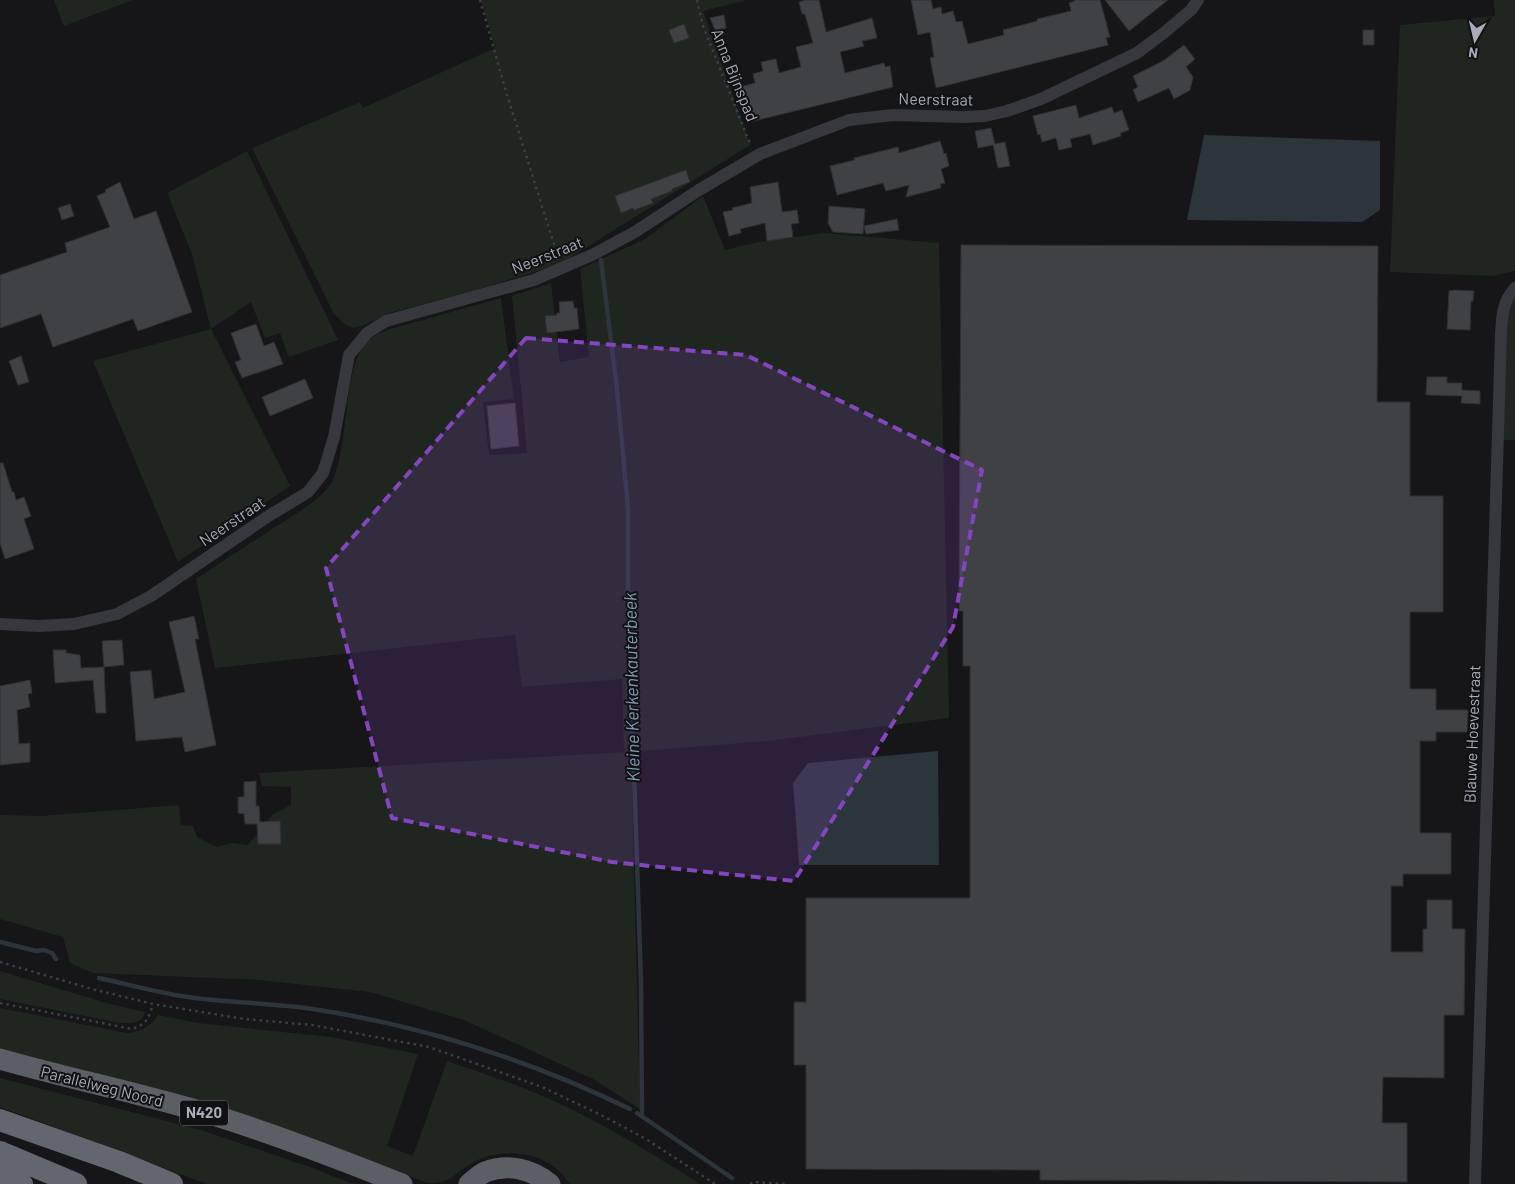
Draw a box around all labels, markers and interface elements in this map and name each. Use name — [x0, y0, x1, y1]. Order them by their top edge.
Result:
north arrow — [1450, 15, 1500, 65]
street label: Anna Bijnspad — [708, 26, 763, 124]
text: N — [1467, 44, 1479, 62]
street label: Neerstraat — [898, 88, 974, 109]
street label: Neerstraat — [508, 232, 585, 277]
street label: Neerstraat — [195, 492, 268, 549]
water label: Kleine Kerkenkauterbeek — [618, 592, 644, 782]
street label: Blauwe Hoevestraat — [1460, 665, 1483, 803]
street label: Parallelweg Noord — [39, 1061, 165, 1110]
road number: N420 — [180, 1100, 228, 1126]

